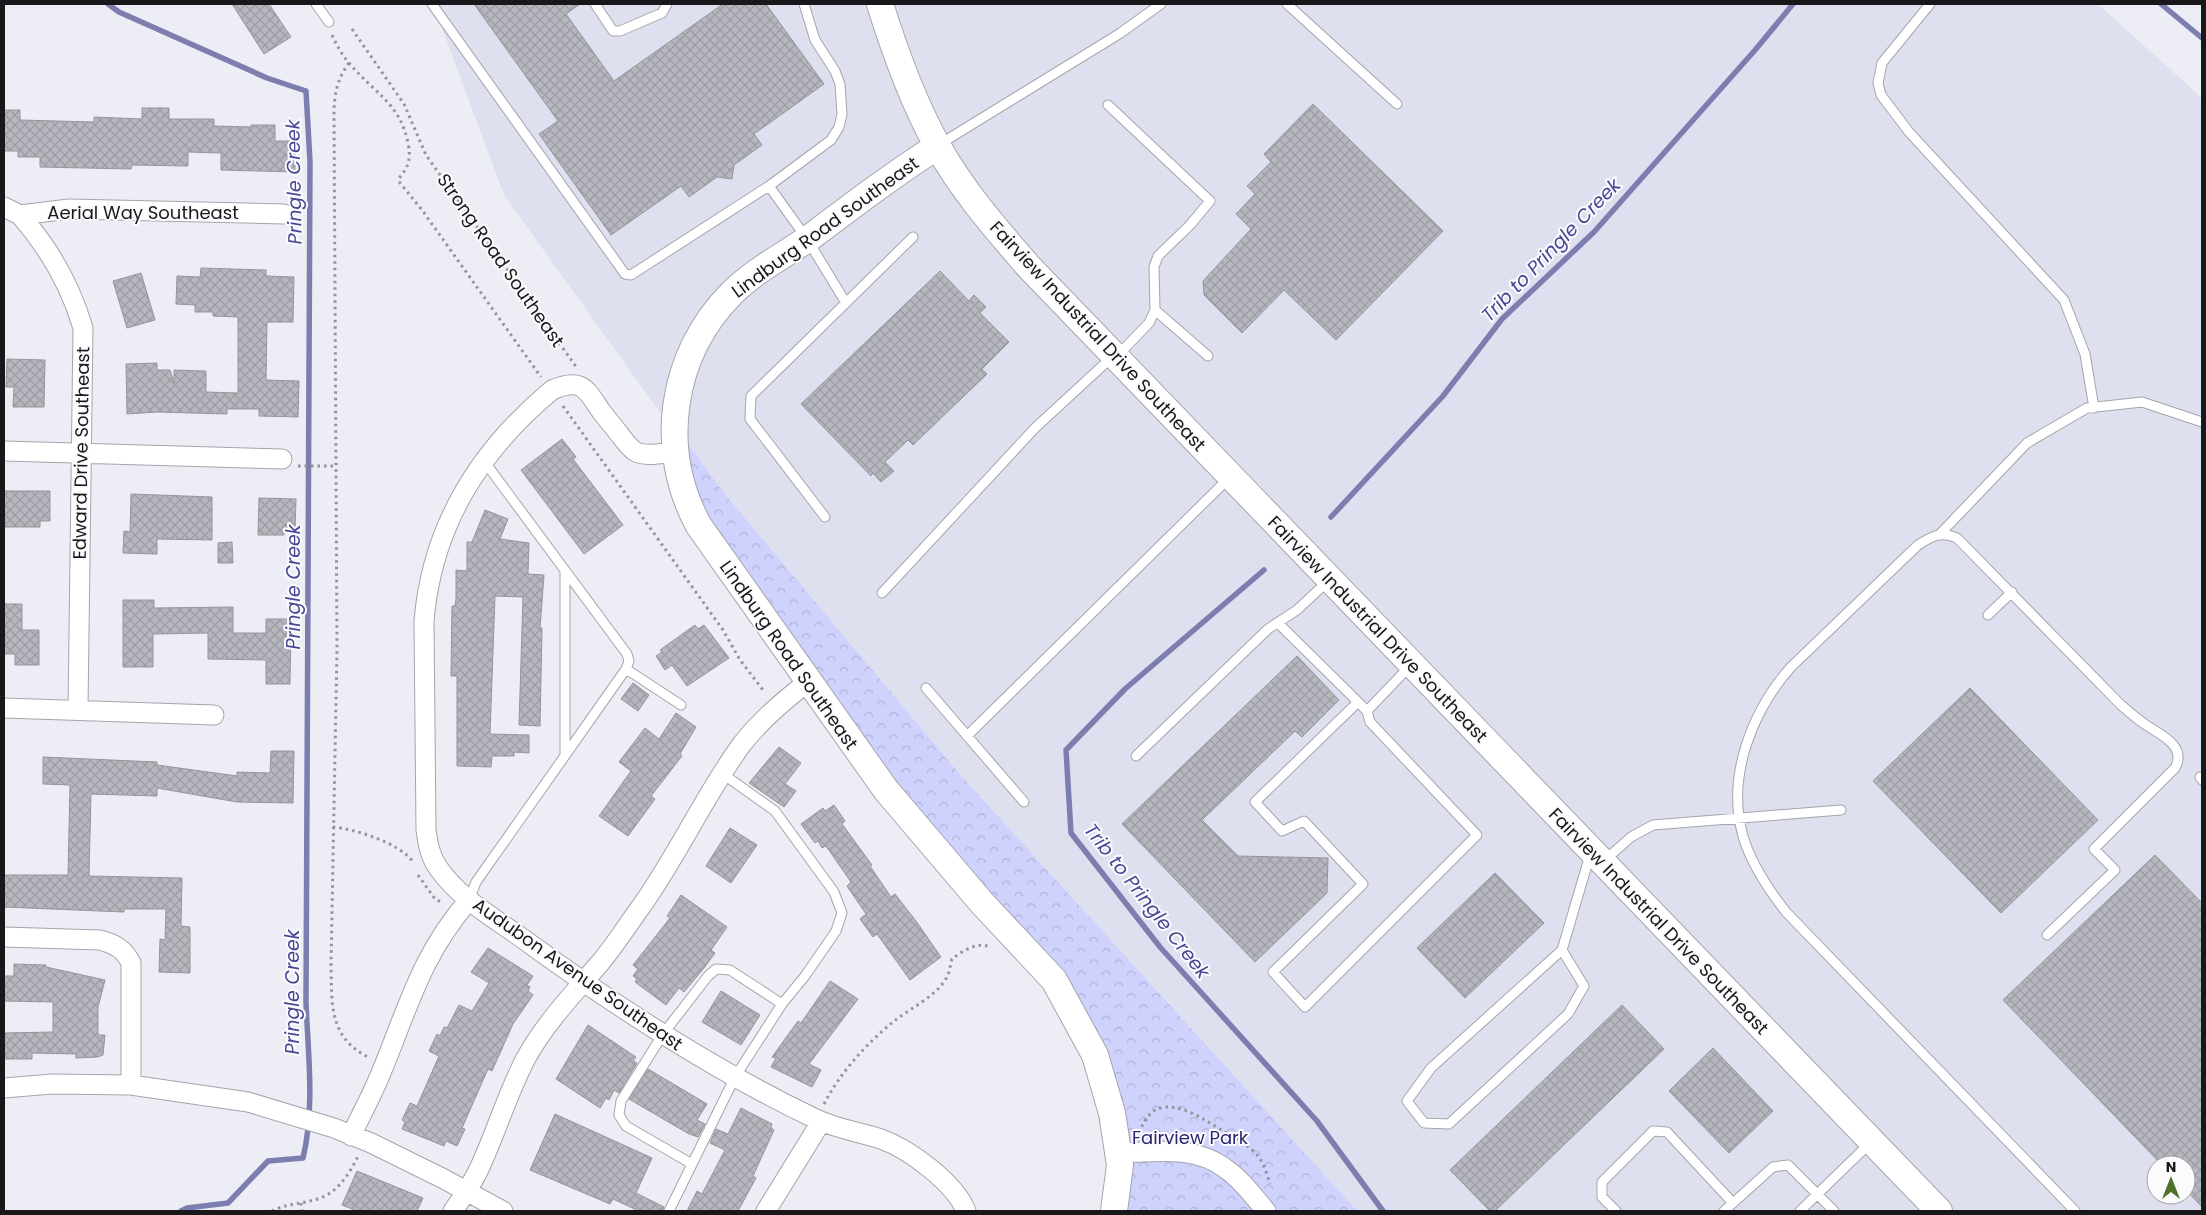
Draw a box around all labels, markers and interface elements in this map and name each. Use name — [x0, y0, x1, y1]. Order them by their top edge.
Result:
water label: Pringle Creek — [279, 118, 309, 245]
street label: Lindburg Road Southeast — [726, 151, 924, 303]
street label: Strong Road Southeast — [432, 168, 570, 352]
water label: Trib to Pringle Creek — [1475, 171, 1628, 328]
street label: Aerial Way Southeast — [47, 200, 239, 225]
street label: Fairview Industrial Drive Southeast — [984, 215, 1212, 457]
street label: Edward Drive Southeast — [67, 346, 95, 560]
street label: Fairview Industrial Drive Southeast — [1262, 510, 1494, 748]
water label: Pringle Creek — [280, 523, 307, 649]
street label: Lindburg Road Southeast — [714, 555, 864, 755]
street label: Fairview Industrial Drive Southeast — [1543, 802, 1775, 1040]
water label: Trib to Pringle Creek — [1078, 818, 1217, 985]
street label: Audubon Avenue Southeast — [468, 892, 688, 1056]
water label: Pringle Creek — [279, 928, 306, 1054]
park label: Fairview Park — [1132, 1125, 1249, 1150]
north arrow — [2146, 1155, 2196, 1205]
text: N — [2166, 1157, 2176, 1177]

